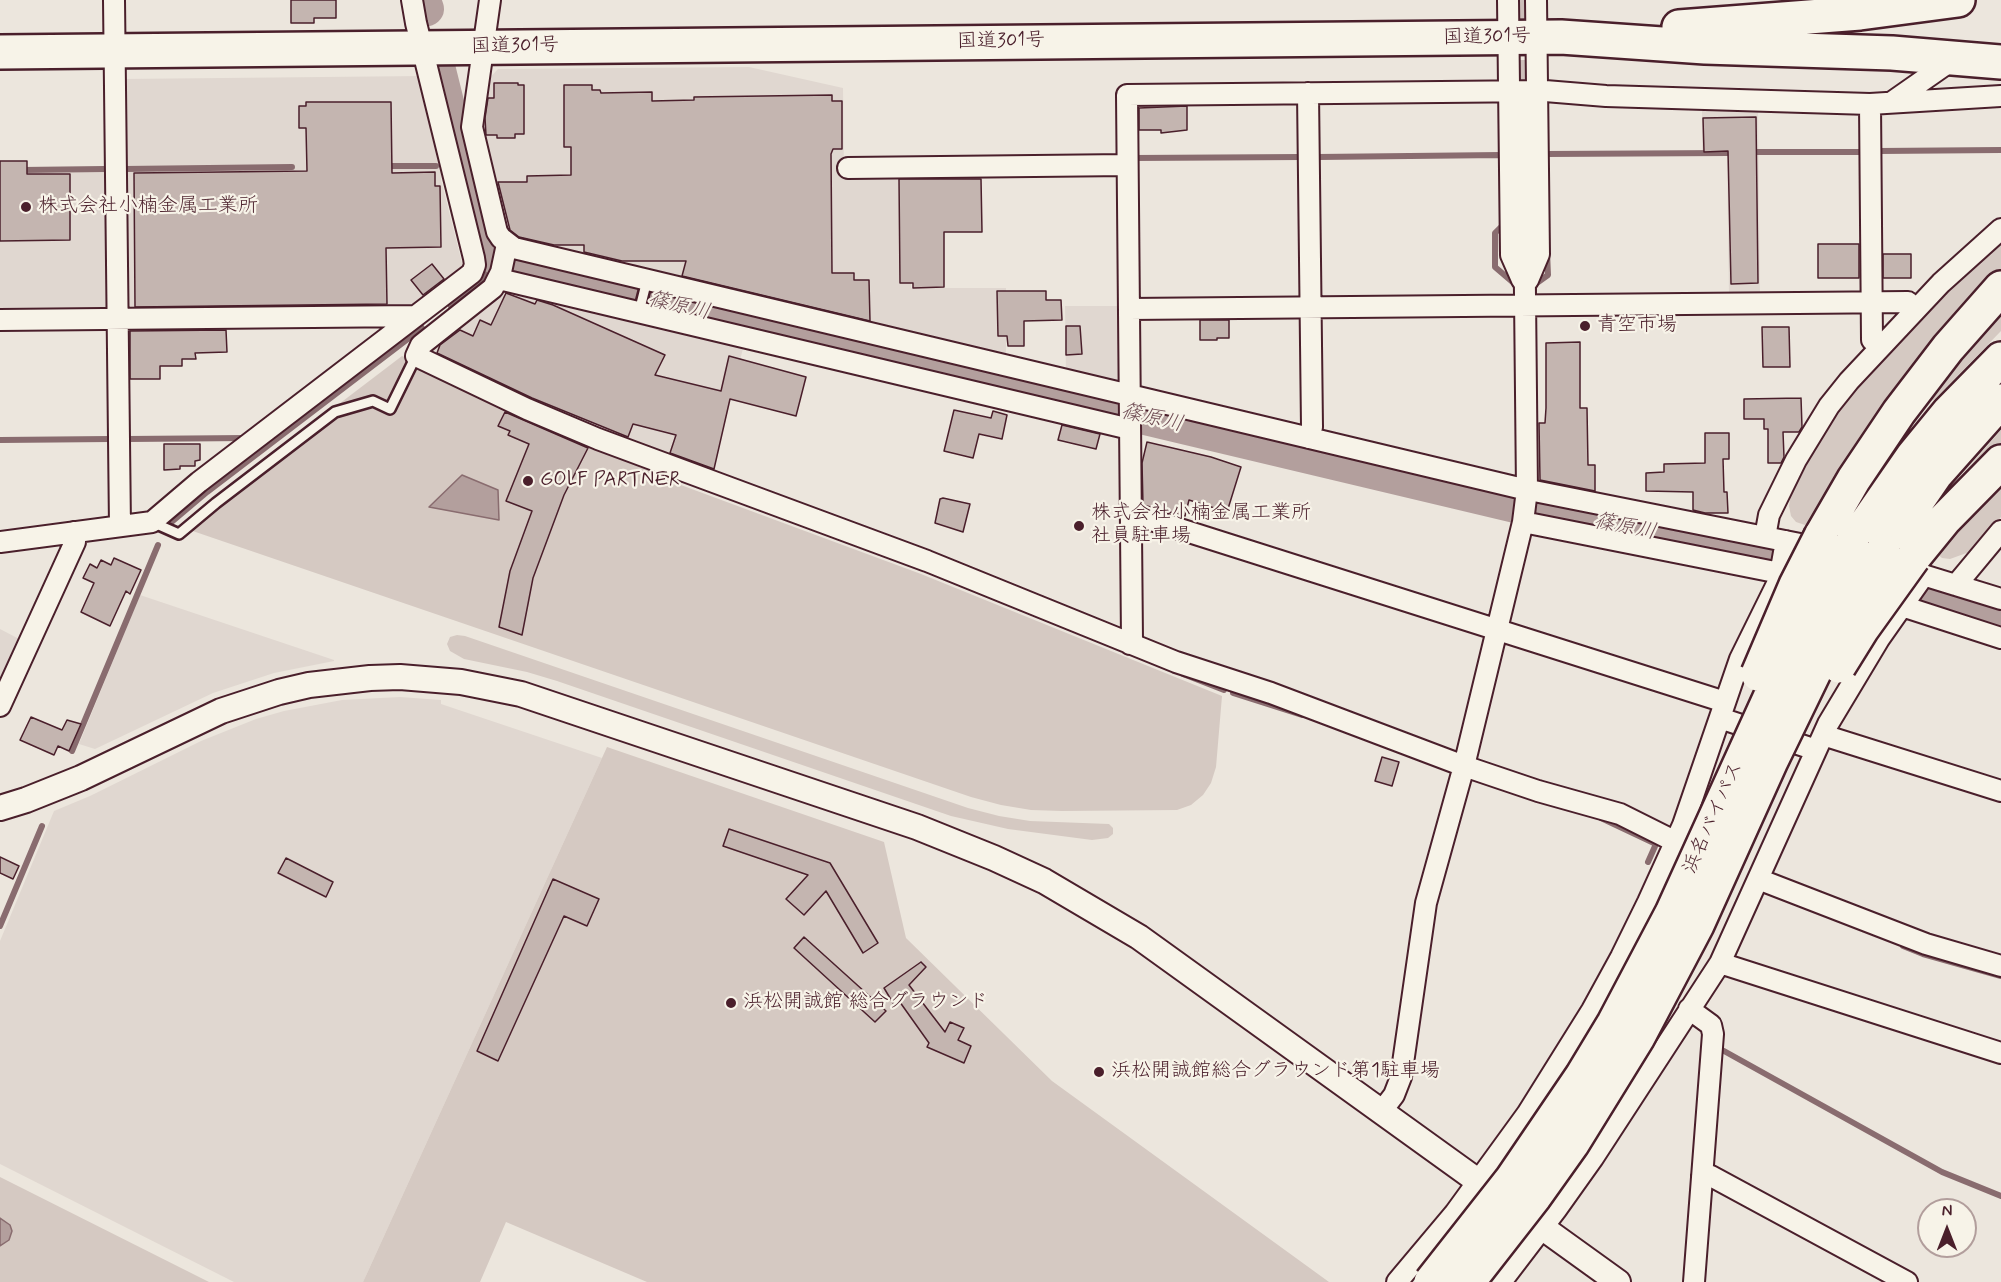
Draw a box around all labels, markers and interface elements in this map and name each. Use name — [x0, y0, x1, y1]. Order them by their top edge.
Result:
street label: 国道301号 — [1443, 25, 1531, 51]
street label: 国道301号 — [957, 29, 1045, 55]
street label: 国道301号 — [471, 34, 559, 60]
place label: 株式会社小楠金属工業所 — [38, 195, 258, 219]
marker: 株式会社小楠金属工業所 — [19, 200, 33, 214]
water label: 篠原川 — [645, 288, 713, 326]
place label: 青空市場 — [1597, 314, 1677, 338]
marker: 青空市場 — [1578, 319, 1592, 333]
water label: 篠原川 — [1118, 400, 1186, 438]
place label: GOLF PARTNER — [540, 469, 680, 493]
marker: GOLF PARTNER — [521, 474, 535, 488]
place label: 株式会社小楠金属工業所 社員駐車場 — [1091, 502, 1311, 549]
water label: 篠原川 — [1592, 510, 1658, 546]
marker: 株式会社小楠金属工業所 社員駐車場 — [1072, 519, 1086, 533]
street label: 浜名バイパス — [1679, 758, 1749, 878]
place label: 浜松開誠館 総合グラウンド — [743, 991, 988, 1015]
marker: 浜松開誠館 総合グラウンド — [724, 996, 738, 1010]
place label: 浜松開誠館総合グラウンド第1駐車場 — [1111, 1060, 1440, 1084]
marker: 浜松開誠館総合グラウンド第1駐車場 — [1092, 1065, 1106, 1079]
north arrow — [1917, 1198, 1977, 1258]
text: N — [1942, 1201, 1952, 1222]

